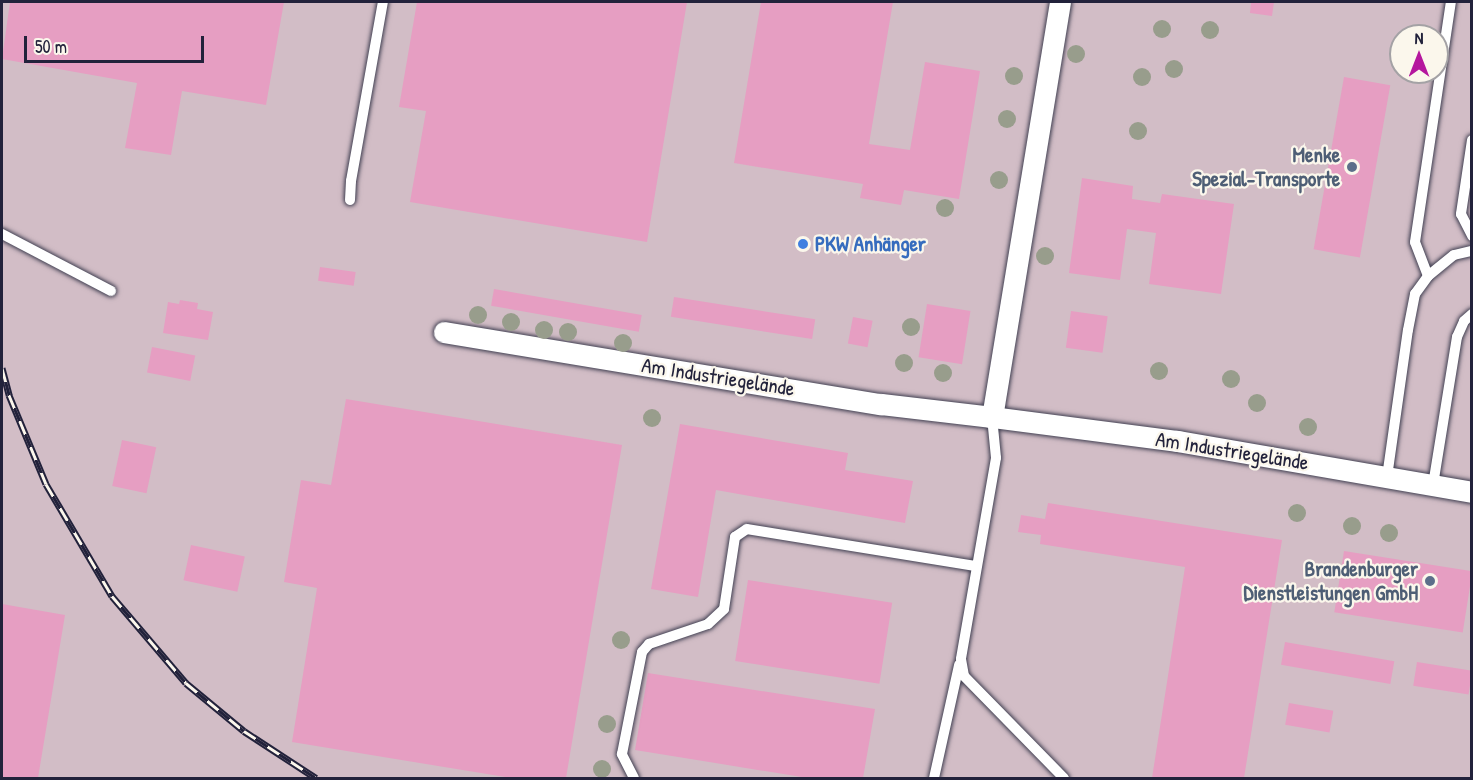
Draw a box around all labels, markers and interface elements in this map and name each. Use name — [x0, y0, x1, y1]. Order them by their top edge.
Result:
scale bar — [27, 24, 207, 62]
north arrow — [1389, 24, 1449, 84]
text: N — [1415, 27, 1423, 49]
text: 50 m — [35, 34, 67, 59]
place label: Menke Spezial-Transporte — [1192, 142, 1340, 192]
marker: Menke Spezial-Transporte — [1345, 160, 1359, 174]
place label: PKW Anhänger — [815, 231, 926, 257]
marker: PKW Anhänger — [796, 237, 810, 251]
street label: Am Industriegelände — [640, 352, 796, 402]
street label: Am Industriegelände — [1154, 426, 1310, 476]
place label: Brandenburger Dienstleistungen GmbH — [1243, 556, 1418, 606]
marker: Brandenburger Dienstleistungen GmbH — [1423, 574, 1437, 588]

